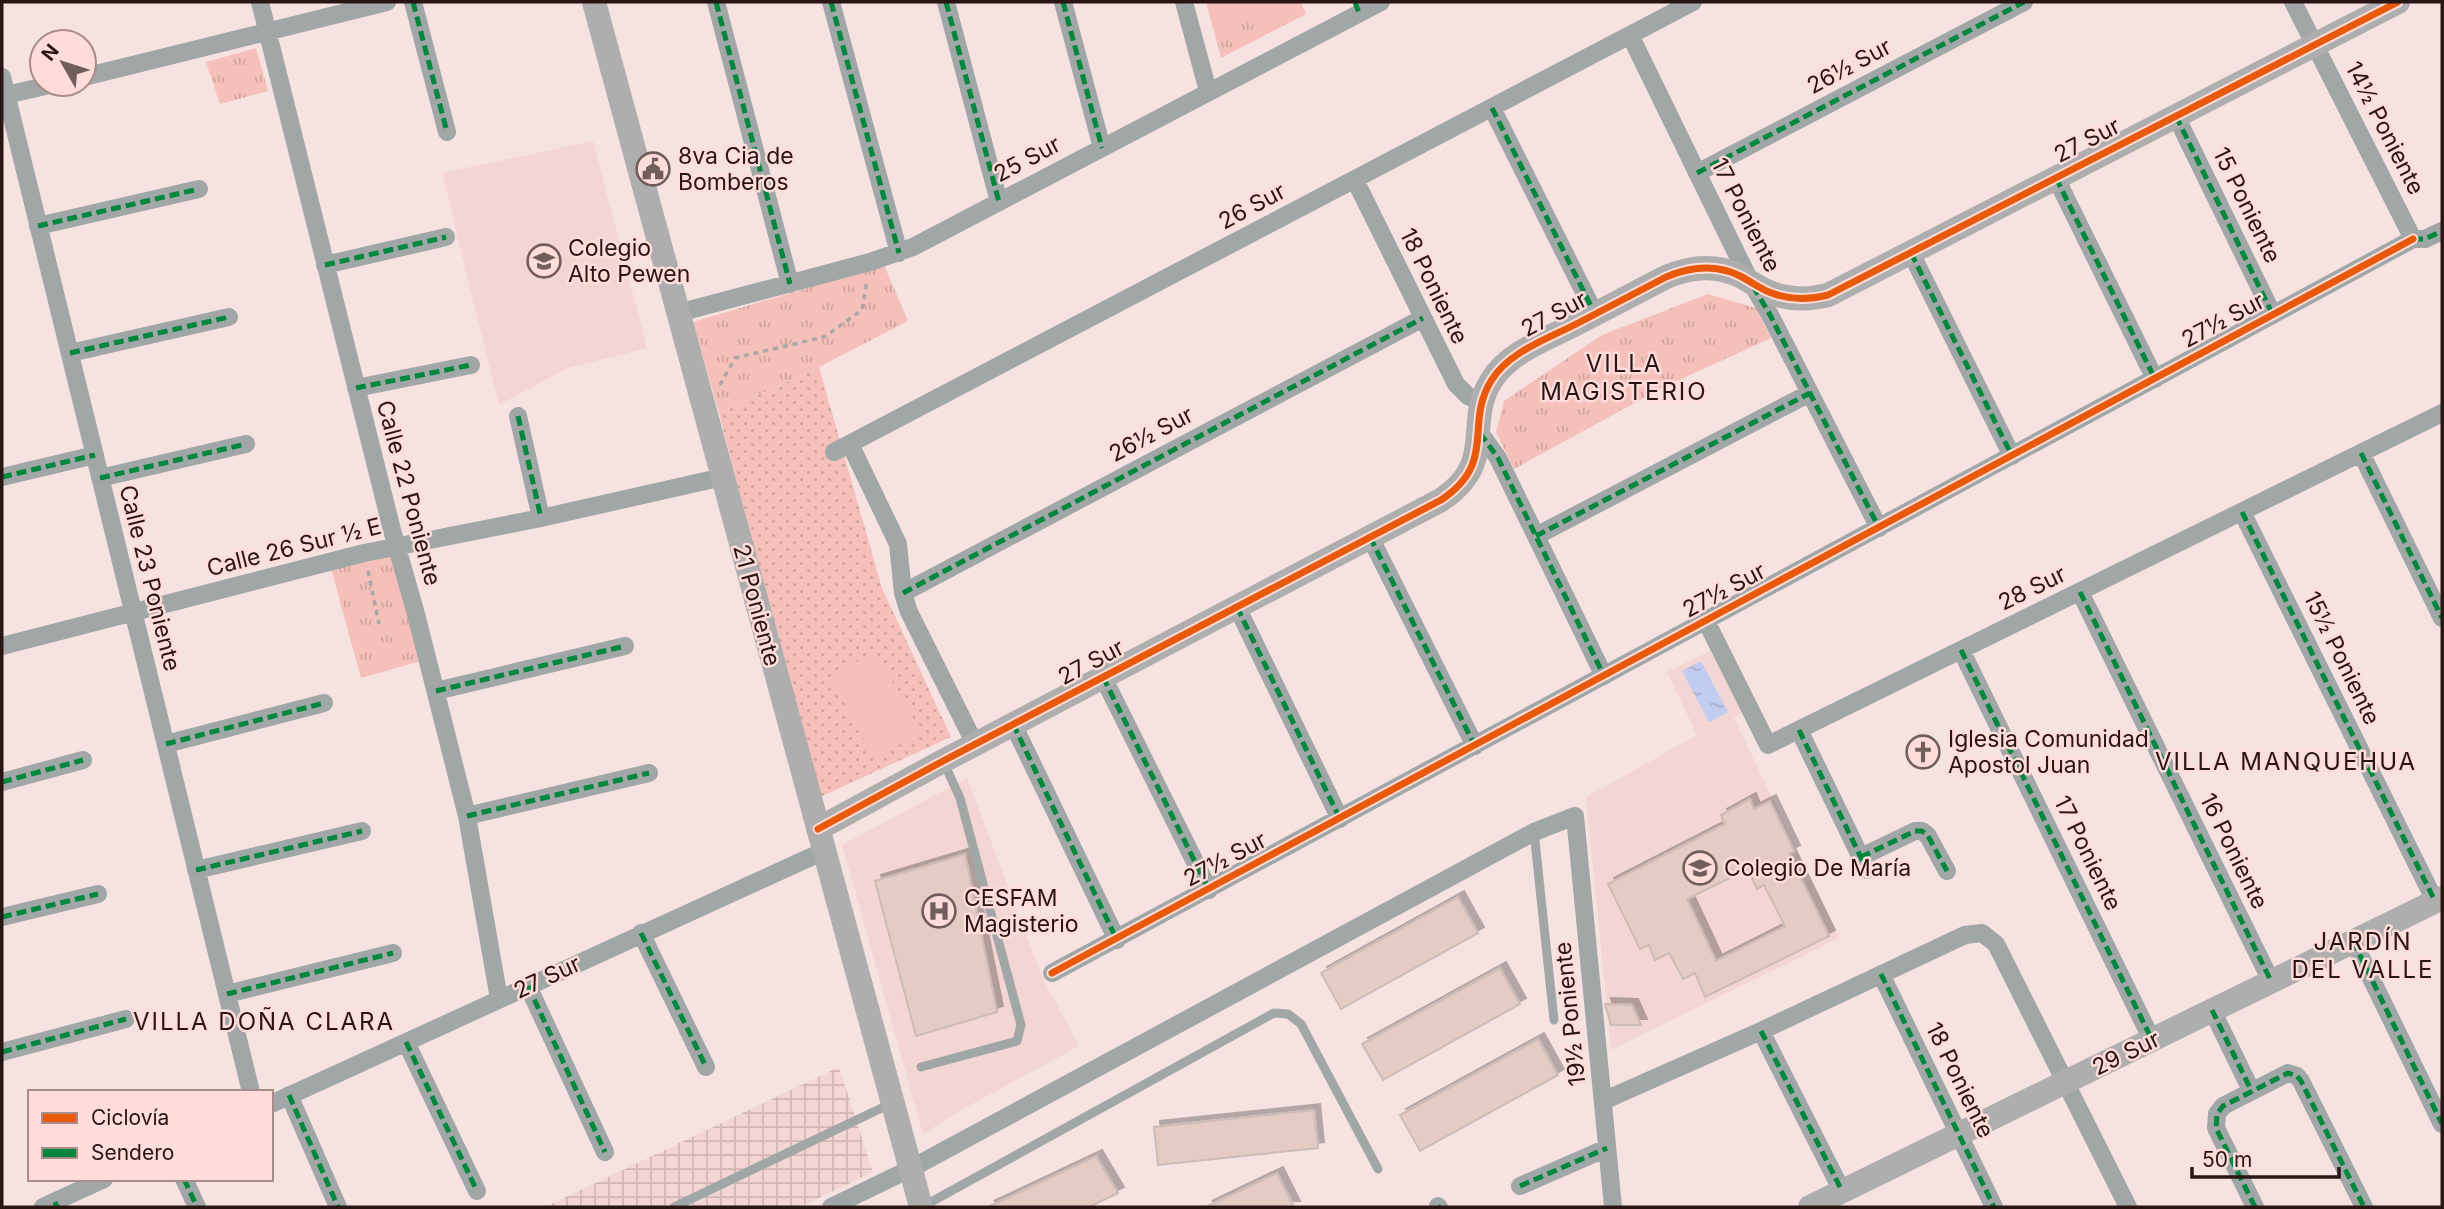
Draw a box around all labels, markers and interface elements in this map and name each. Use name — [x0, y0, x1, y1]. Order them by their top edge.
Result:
north arrow — [28, 28, 98, 98]
street label: 26½ Sur — [1802, 32, 1896, 100]
text: N — [37, 40, 64, 65]
street label: 14½ Poniente — [2340, 57, 2430, 199]
street label: 27 Sur — [2049, 111, 2125, 168]
street label: 25 Sur — [989, 130, 1065, 188]
place label: 8va Cia de Bomberos — [678, 142, 794, 196]
street label: 15 Poniente — [2207, 143, 2287, 267]
public building icon: 8va Cia de Bomberos — [634, 150, 672, 188]
street label: 17 Poniente — [1705, 153, 1787, 277]
street label: 26 Sur — [1214, 177, 1291, 235]
street label: 18 Poniente — [1394, 224, 1474, 348]
place label: Colegio Alto Pewen — [568, 234, 690, 288]
school or university icon: Colegio Alto Pewen — [525, 242, 563, 280]
street label: 27 Sur — [1516, 285, 1592, 343]
street label: 27½ Sur — [2177, 286, 2270, 353]
district label: VILLA MAGISTERIO — [1540, 349, 1708, 406]
street label: Calle 22 Poniente — [371, 397, 447, 589]
street label: 26½ Sur — [1104, 400, 1198, 468]
street label: Calle 23 Poniente — [113, 482, 187, 674]
street label: Calle 26 Sur ½ E — [204, 512, 384, 582]
street label: 21 Poniente — [727, 541, 787, 669]
street label: 27½ Sur — [1678, 556, 1771, 623]
street label: 28 Sur — [1994, 560, 2071, 616]
street label: 15½ Poniente — [2298, 587, 2386, 729]
street label: 27 Sur — [1053, 633, 1129, 691]
place label: Iglesia Comunidad Apostol Juan — [1948, 725, 2149, 779]
church icon: Iglesia Comunidad Apostol Juan — [1904, 733, 1942, 771]
district label: VILLA MANQUEHUA — [2155, 747, 2417, 776]
street label: 16 Poniente — [2194, 789, 2274, 913]
street label: 17 Poniente — [2048, 791, 2128, 915]
street label: 27½ Sur — [1179, 825, 1272, 892]
school or university icon: Colegio De María — [1681, 849, 1719, 887]
place label: Colegio De María — [1724, 854, 1911, 882]
place label: CESFAM Magisterio — [964, 884, 1079, 938]
hospital icon: CESFAM Magisterio — [920, 892, 958, 930]
district label: JARDÍN DEL VALLE — [2291, 926, 2435, 984]
street label: 19½ Poniente — [1549, 941, 1591, 1087]
street label: 27 Sur — [509, 949, 585, 1005]
district label: VILLA DOÑA CLARA — [133, 1007, 395, 1036]
street label: 18 Poniente — [1920, 1018, 2000, 1142]
street label: 29 Sur — [2088, 1025, 2165, 1081]
legend — [28, 1090, 273, 1181]
text: Ciclovía — [91, 1105, 169, 1130]
scale bar — [2192, 1136, 2339, 1180]
text: Sendero — [91, 1140, 174, 1165]
text: 50 m — [2202, 1147, 2252, 1172]

